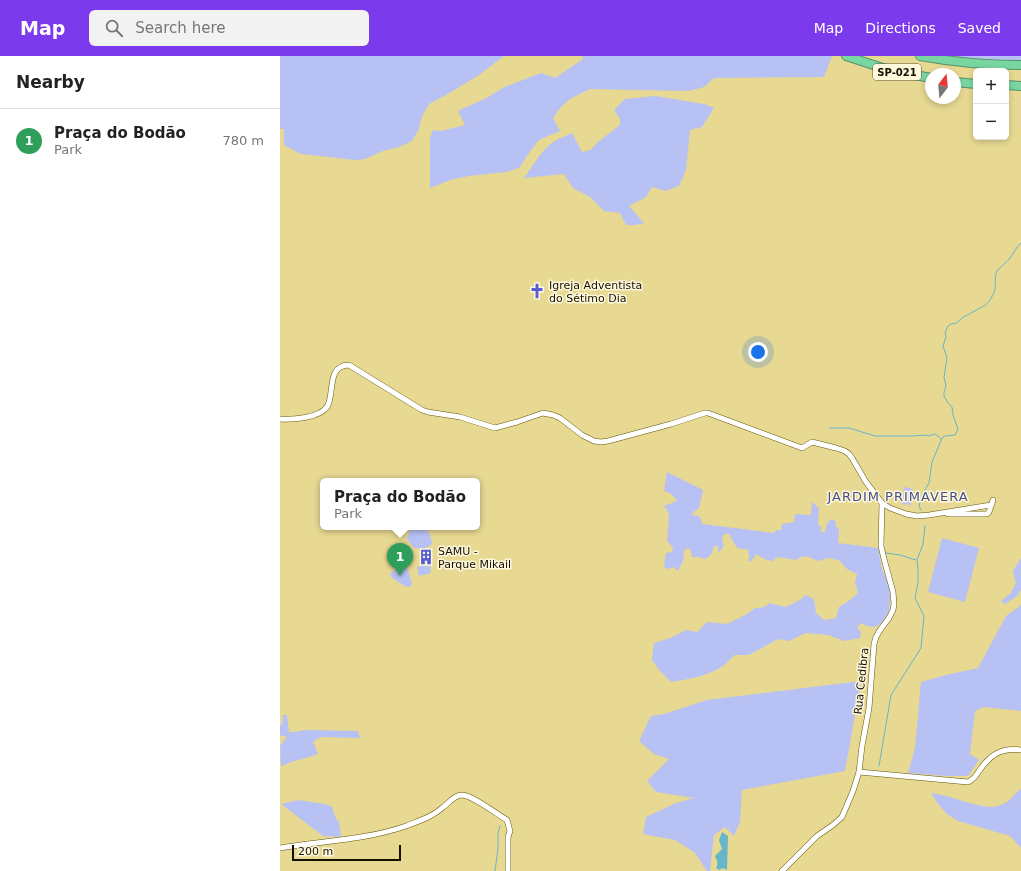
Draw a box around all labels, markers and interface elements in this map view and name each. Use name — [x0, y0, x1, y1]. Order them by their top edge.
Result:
search box — [89, 10, 369, 46]
text: Map — [20, 17, 65, 39]
icon: search — [103, 17, 125, 39]
text: Search here — [135, 19, 225, 37]
text: Map — [814, 20, 843, 36]
text: Directions — [865, 20, 936, 36]
text: Saved — [958, 20, 1001, 36]
road number: SP-021 — [873, 64, 921, 80]
north arrow — [925, 68, 961, 104]
map controls — [973, 68, 1009, 140]
button: + — [973, 68, 1009, 104]
text: Nearby — [16, 72, 85, 92]
button: − — [973, 104, 1009, 140]
text: Praça do Bodão — [54, 124, 186, 142]
text: 1 — [24, 133, 34, 148]
text: 780 m — [222, 133, 264, 148]
text: Park — [54, 142, 82, 157]
place label: Igreja Adventista do Sétimo Dia — [549, 279, 642, 305]
church icon: Igreja Adventista do Sétimo Dia — [528, 282, 546, 300]
your location — [748, 342, 768, 362]
popup — [320, 478, 480, 530]
text: Praça do Bodão — [334, 488, 466, 506]
district label: JARDIM PRIMAVERA — [826, 489, 969, 504]
text: Park — [334, 506, 362, 521]
pin: 1 — [387, 543, 413, 576]
place label: SAMU - Parque Mikail — [438, 545, 511, 571]
building icon: SAMU - Parque Mikail — [417, 548, 435, 566]
street label: Rua Cedibra — [852, 647, 871, 715]
scale bar — [292, 843, 401, 862]
text: 200 m — [298, 845, 333, 858]

